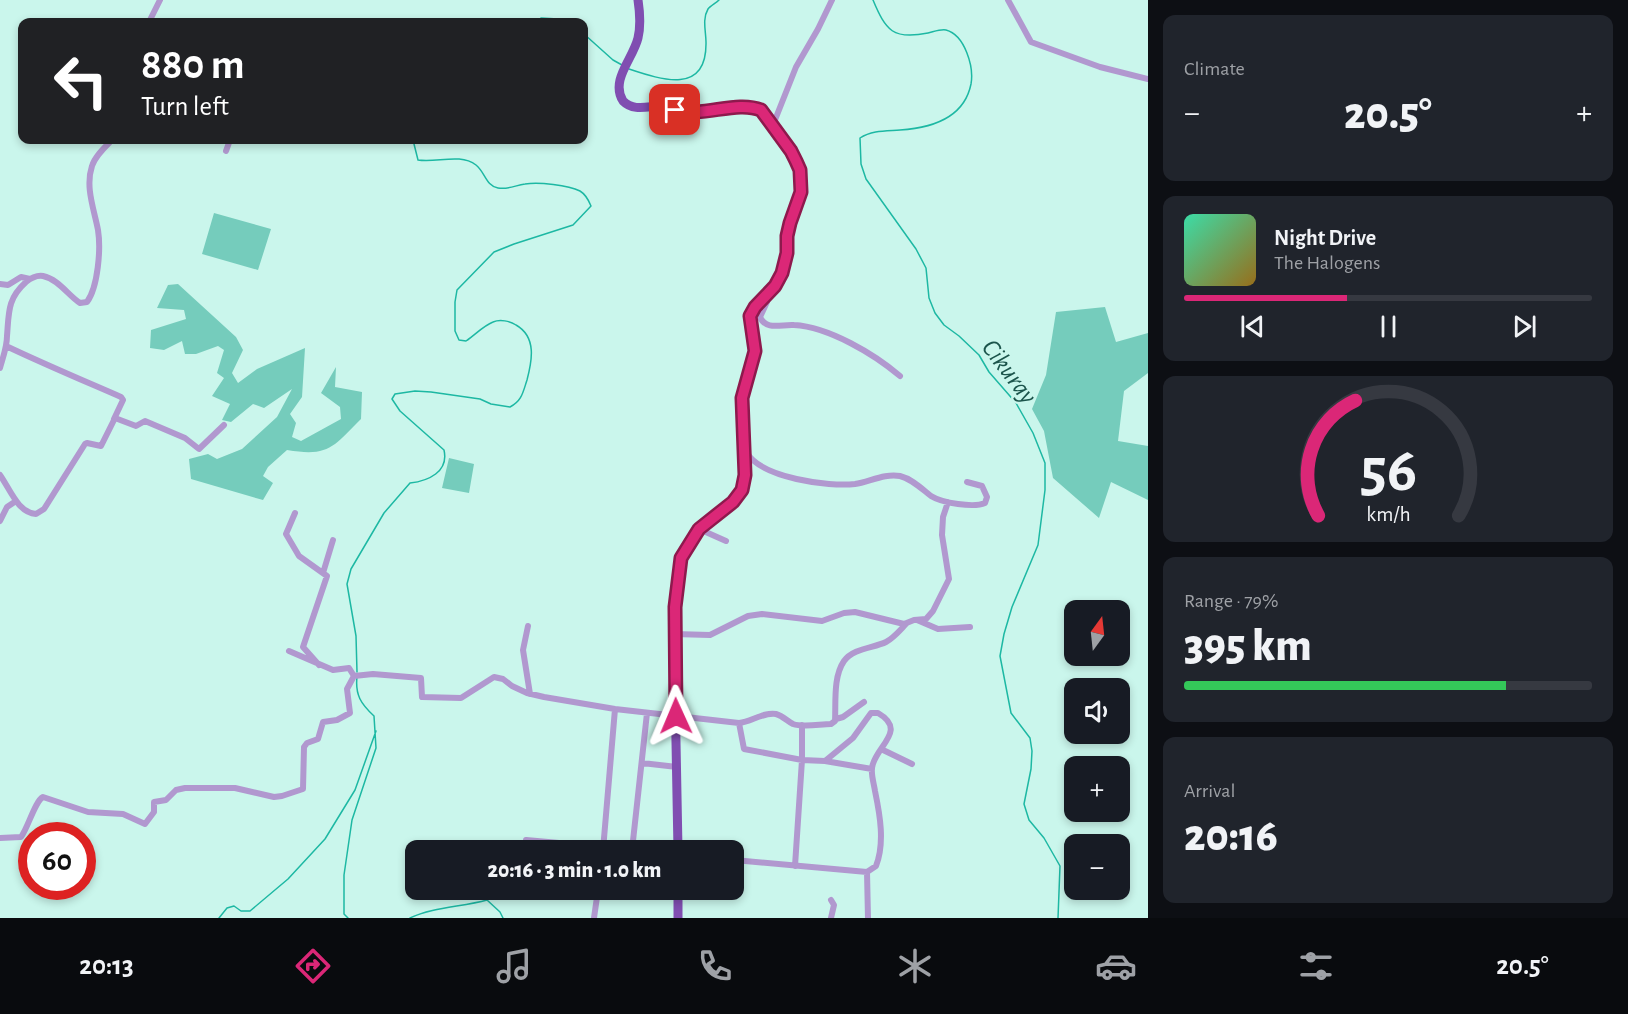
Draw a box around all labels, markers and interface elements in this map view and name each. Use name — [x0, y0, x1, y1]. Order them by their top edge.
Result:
icon: left — [42, 42, 120, 120]
text: 880 m — [141, 44, 245, 86]
text: Climate — [1184, 59, 1245, 79]
pin — [649, 84, 700, 135]
text: 20.5° — [1344, 92, 1432, 137]
text: Turn left — [141, 93, 229, 120]
icon: arrive — [658, 93, 691, 126]
text: − — [1184, 97, 1200, 130]
text: + — [1576, 97, 1592, 130]
text: Night Drive — [1274, 227, 1376, 249]
text: The Halogens — [1274, 253, 1380, 273]
icon: previous — [1236, 310, 1269, 343]
icon: pause — [1372, 310, 1405, 343]
icon: next — [1508, 310, 1541, 343]
water label: Cikuray — [977, 335, 1042, 409]
text: 56 — [1359, 440, 1417, 502]
text: km/h — [1366, 504, 1410, 525]
text: Range · 79% — [1184, 591, 1278, 611]
north arrow — [1064, 600, 1130, 666]
map controls — [1064, 600, 1130, 900]
text: 395 km — [1184, 624, 1312, 669]
button: sound — [1064, 678, 1130, 744]
position arrow — [644, 684, 708, 748]
button: + — [1064, 756, 1130, 822]
text: Arrival — [1184, 781, 1235, 801]
text: 20:16 — [1184, 814, 1278, 859]
speed limit sign: 60 — [18, 822, 96, 900]
button: − — [1064, 834, 1130, 900]
text: 20:16 · 3 min · 1.0 km — [488, 859, 661, 881]
icon: directions — [292, 945, 334, 987]
icon: music — [493, 945, 535, 987]
icon: phone — [694, 945, 736, 987]
icon: climate — [894, 945, 936, 987]
icon: car — [1095, 945, 1137, 987]
icon: filters — [1295, 945, 1337, 987]
text: 20:13 — [79, 952, 134, 979]
text: 20.5° — [1496, 952, 1549, 979]

